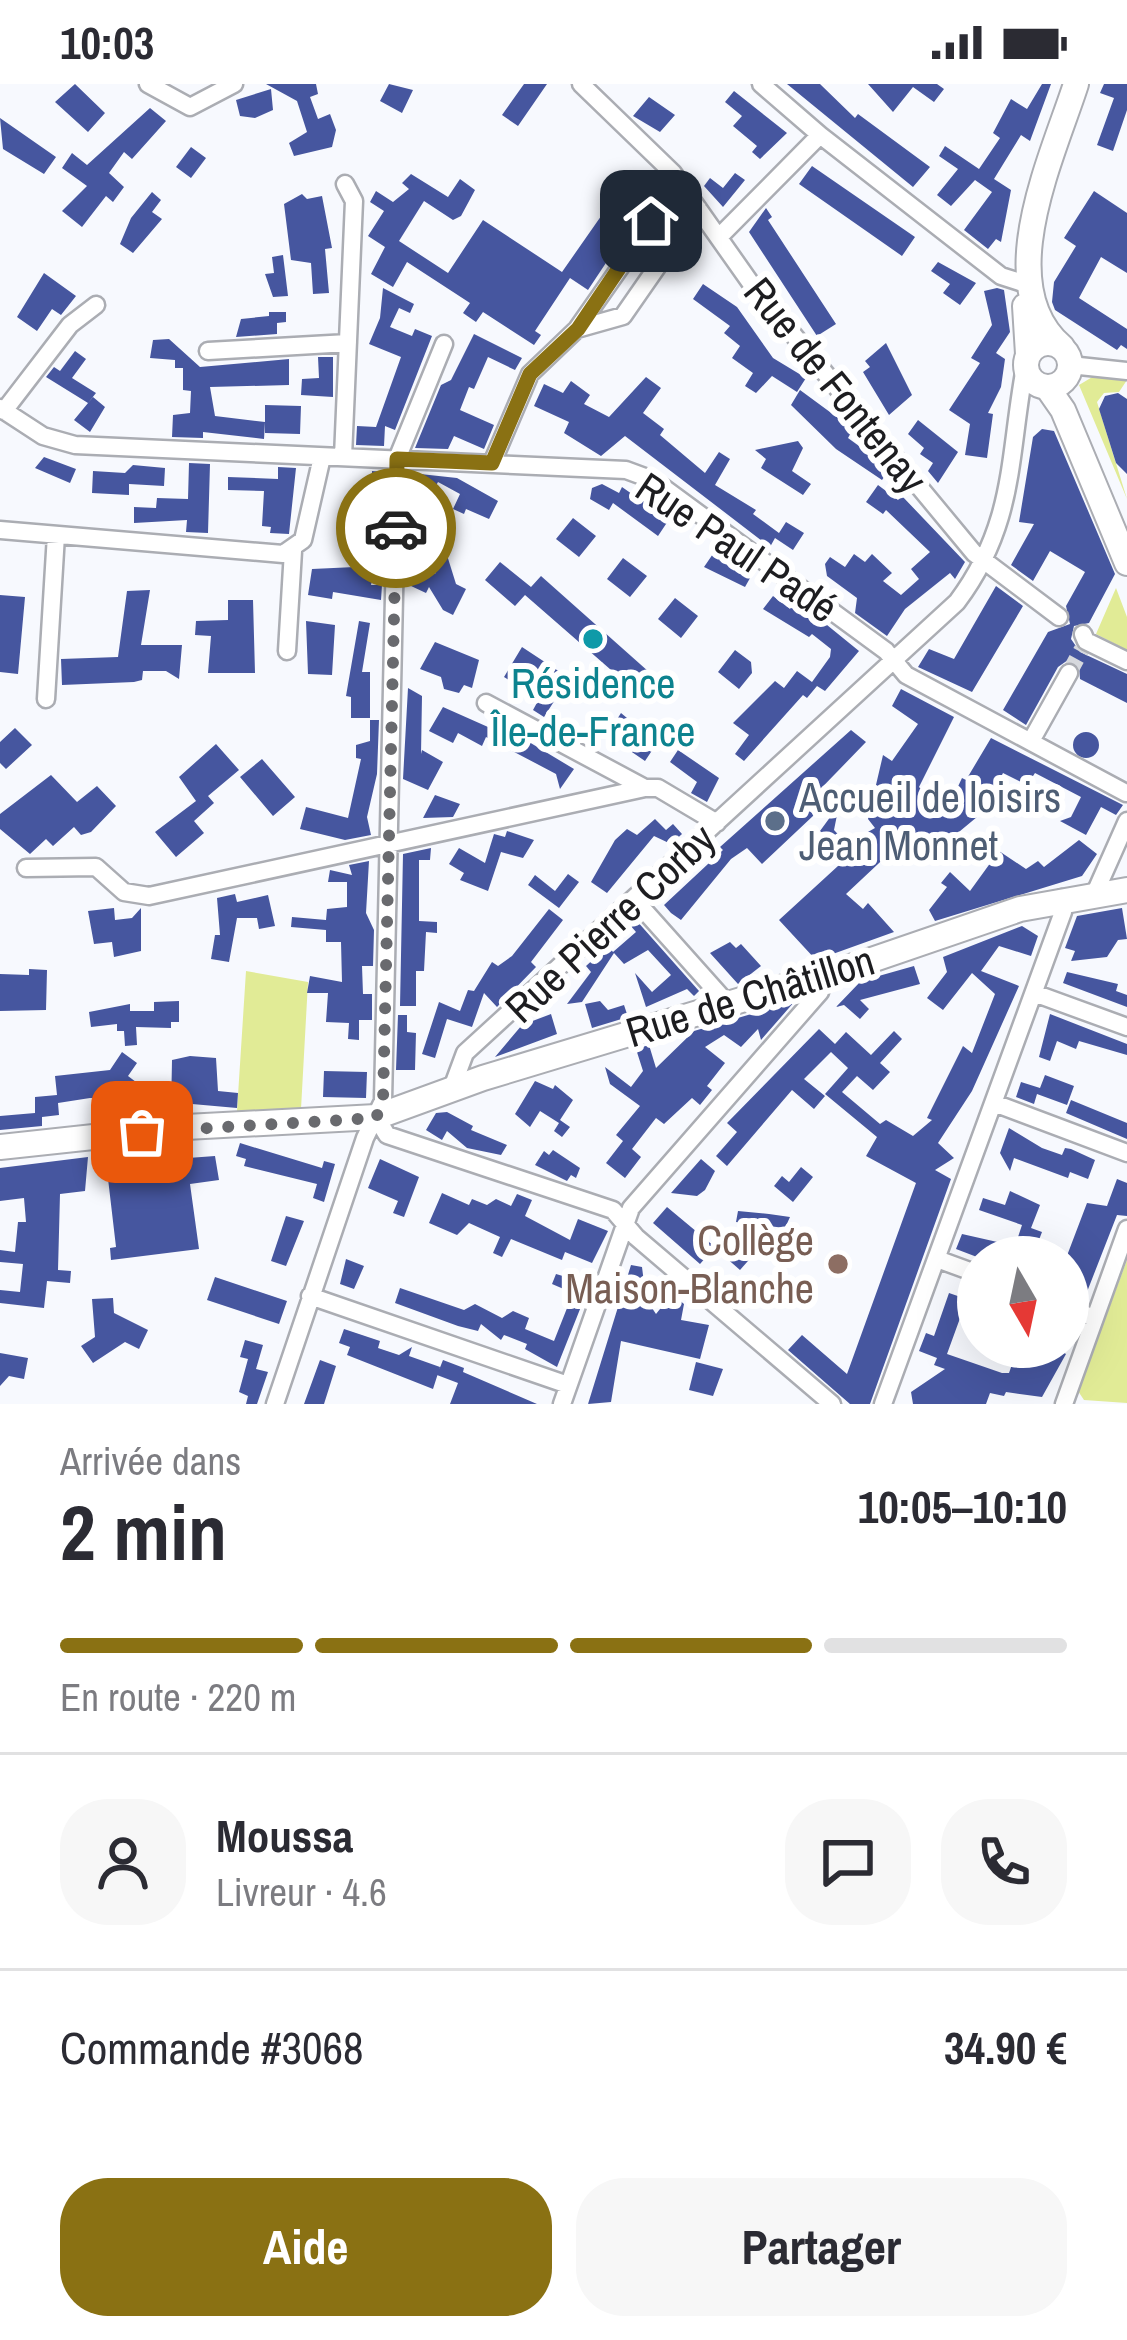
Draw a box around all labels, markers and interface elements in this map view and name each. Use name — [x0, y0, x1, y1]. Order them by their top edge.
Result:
text: 10:03 — [60, 12, 154, 73]
pin — [600, 170, 702, 272]
icon: home — [618, 188, 684, 254]
street label: Rue de Fontenay — [732, 265, 940, 505]
street label: Rue Paul Padé — [625, 459, 849, 635]
courier — [336, 468, 456, 588]
icon: car — [363, 495, 429, 561]
marker: Résidence Île-de-France — [580, 626, 606, 652]
place label: Résidence Île-de-France — [490, 655, 695, 759]
place label: Accueil de loisirs Jean Monnet — [798, 769, 1061, 873]
marker: Accueil de loisirs Jean Monnet — [762, 808, 788, 834]
street label: Rue Pierre Corby — [493, 811, 727, 1035]
street label: Rue de Châtillon — [619, 932, 881, 1060]
pin — [91, 1081, 193, 1183]
icon: bag — [109, 1099, 175, 1165]
place label: Collège Maison-Blanche — [565, 1212, 814, 1316]
north arrow — [957, 1236, 1089, 1368]
map controls — [957, 1236, 1089, 1368]
marker: Collège Maison-Blanche — [825, 1251, 851, 1277]
text: Arrivée dans — [60, 1435, 241, 1487]
text: 10:05–10:10 — [858, 1476, 1067, 1537]
text: 2 min — [60, 1479, 227, 1584]
text: En route · 220 m — [60, 1671, 296, 1723]
button: person — [60, 1799, 186, 1925]
button: chat — [785, 1799, 911, 1925]
button: phone — [941, 1799, 1067, 1925]
text: Moussa — [216, 1805, 353, 1866]
text: Livreur · 4.6 — [216, 1866, 387, 1918]
text: Commande #3068 — [60, 2017, 364, 2078]
text: 34.90 € — [944, 2017, 1067, 2078]
button: Aide — [60, 2178, 552, 2316]
button: Partager — [576, 2178, 1067, 2316]

